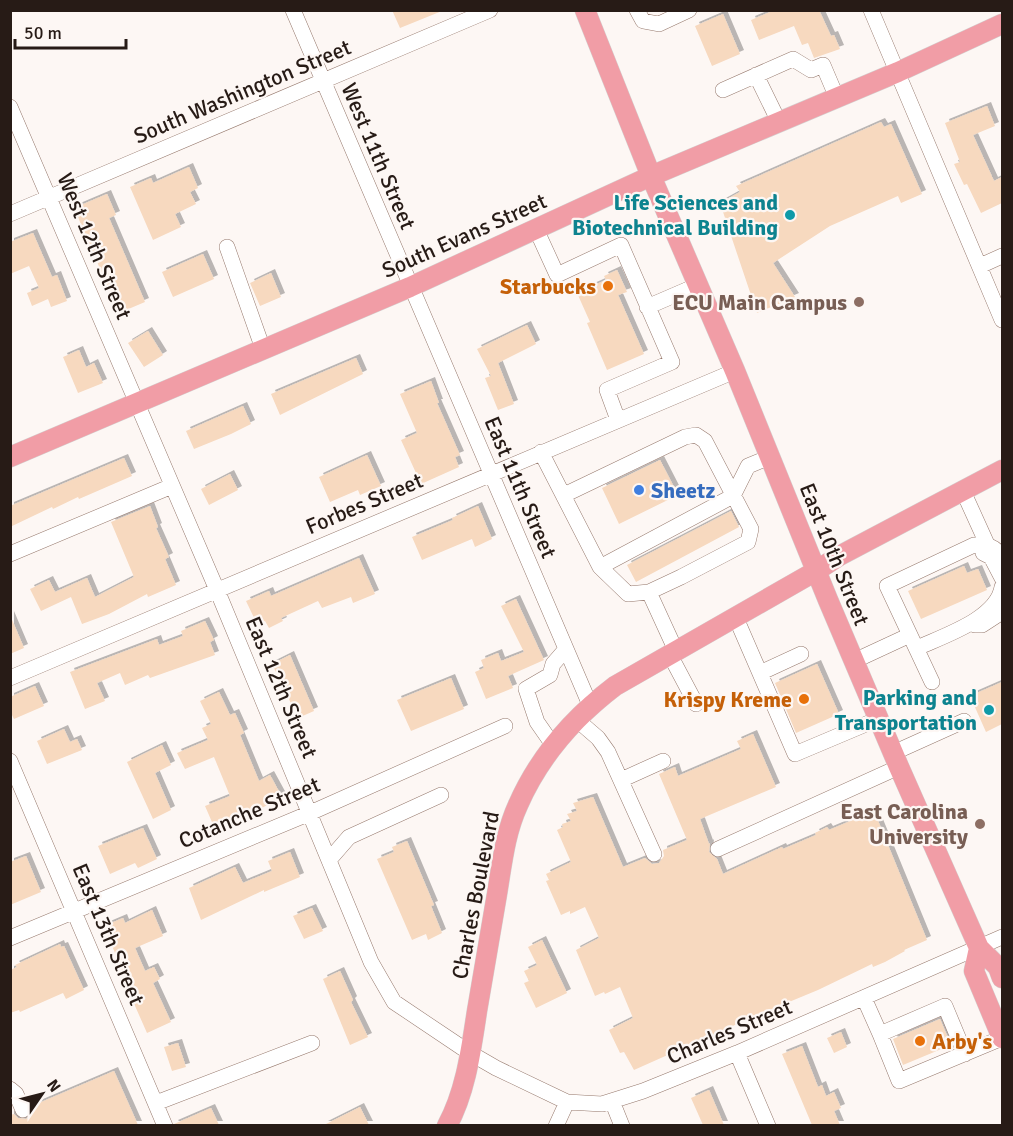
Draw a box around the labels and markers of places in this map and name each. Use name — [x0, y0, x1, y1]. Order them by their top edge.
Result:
place label: Life Sciences and Biotechnical Building — [572, 189, 778, 241]
marker: Life Sciences and Biotechnical Building — [783, 208, 797, 222]
place label: Starbucks — [500, 273, 596, 300]
marker: Starbucks — [601, 279, 615, 293]
place label: ECU Main Campus — [672, 289, 847, 316]
marker: ECU Main Campus — [852, 295, 866, 309]
place label: Sheetz — [651, 477, 716, 504]
marker: Sheetz — [632, 483, 646, 497]
place label: Parking and Transportation — [835, 684, 977, 736]
place label: Krispy Kreme — [664, 686, 792, 713]
marker: Krispy Kreme — [797, 692, 811, 706]
marker: Parking and Transportation — [982, 703, 996, 717]
place label: East Carolina University — [840, 798, 968, 850]
marker: East Carolina University — [973, 817, 987, 831]
place label: Arby's — [932, 1028, 993, 1055]
marker: Arby's — [913, 1034, 927, 1048]

